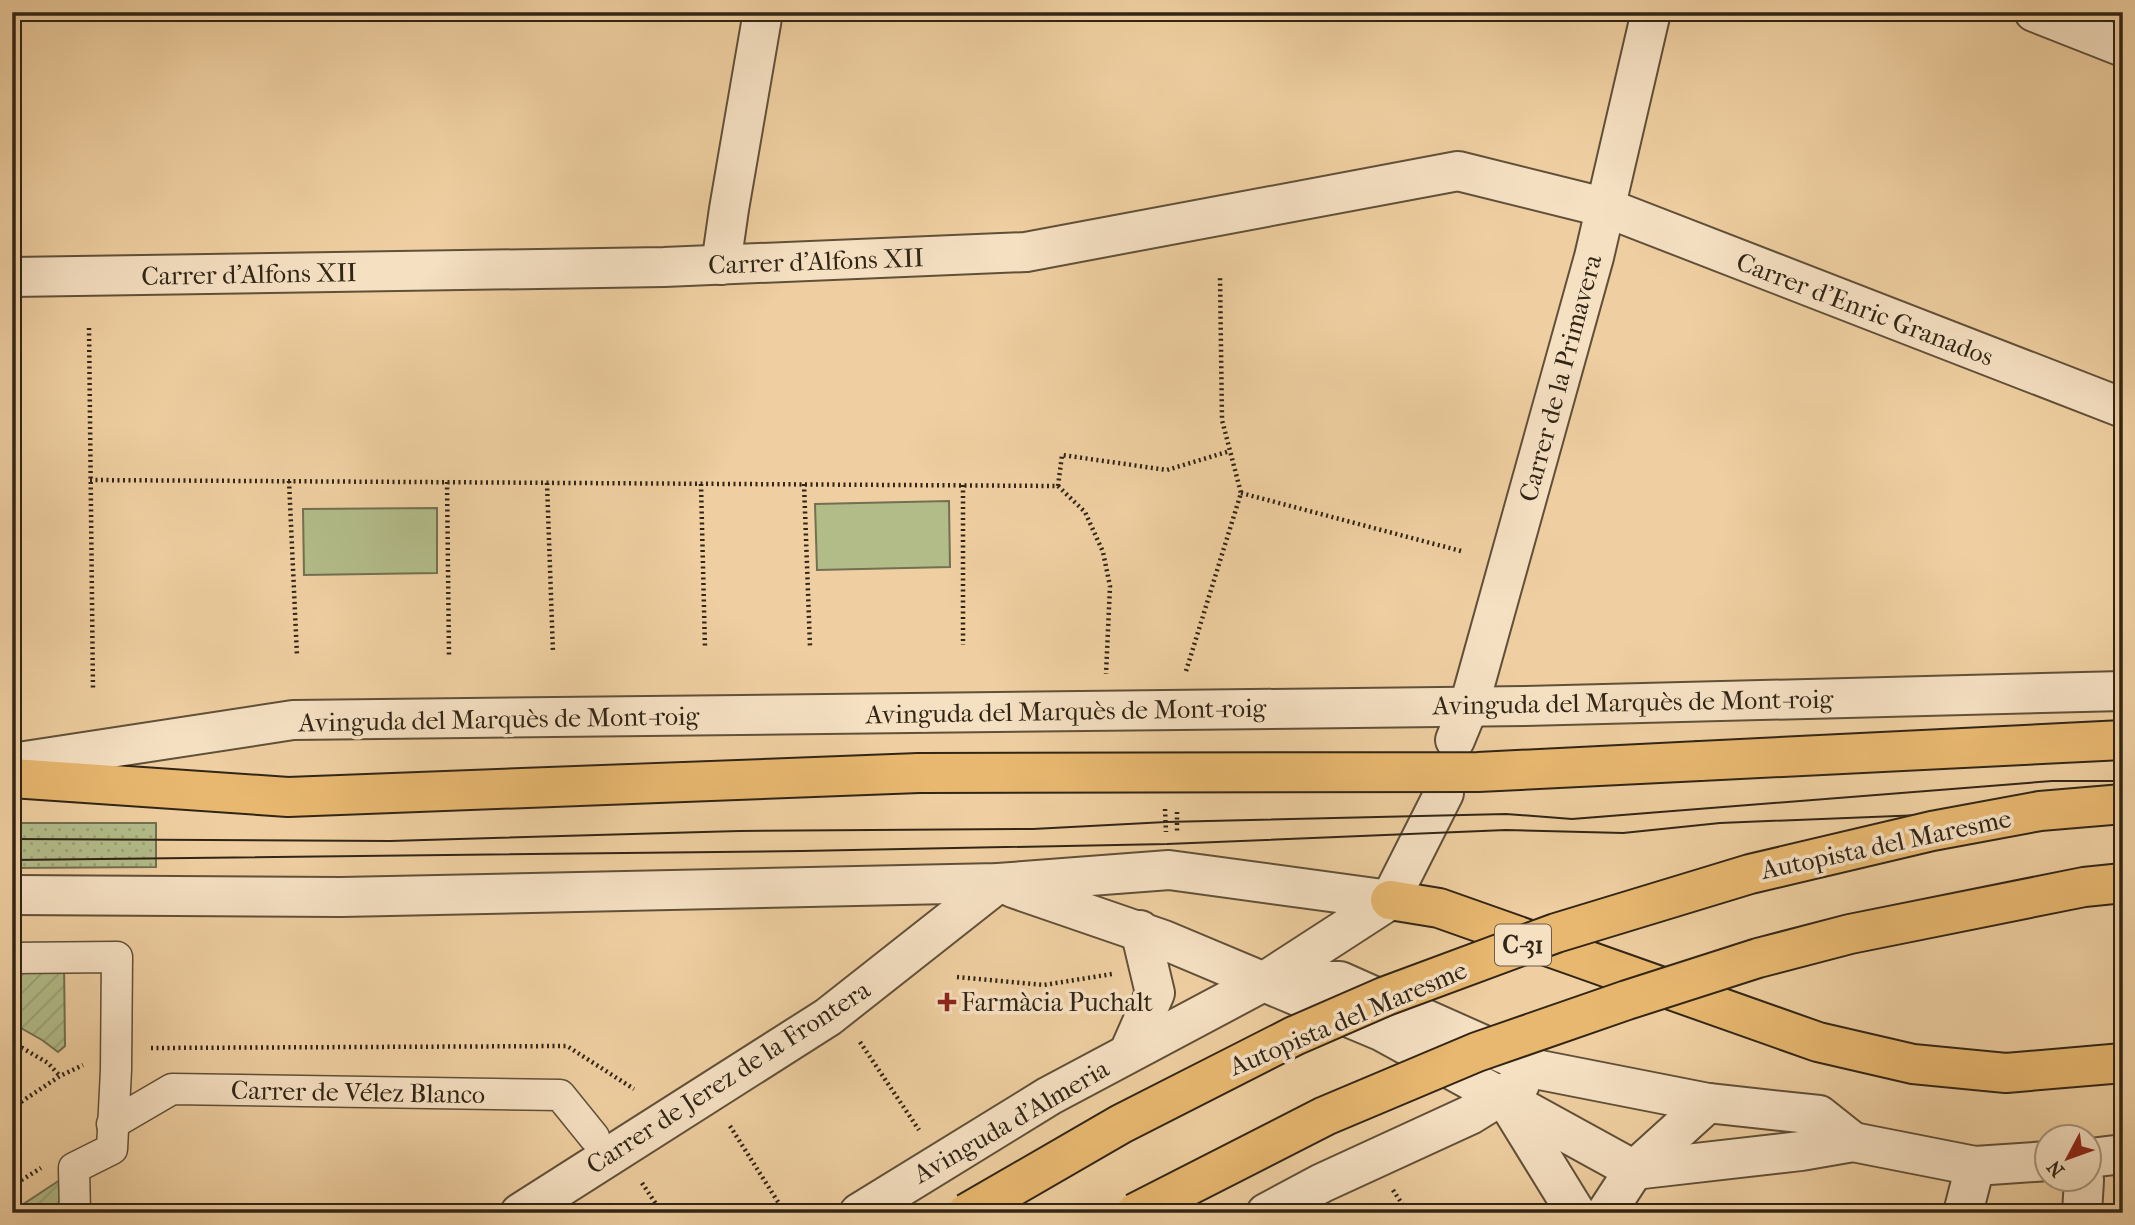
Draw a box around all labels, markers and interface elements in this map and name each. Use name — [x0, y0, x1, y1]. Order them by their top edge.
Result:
street label: Carrer d'Alfons XII — [708, 242, 924, 281]
street label: Carrer d'Enric Granados — [1732, 246, 1998, 373]
street label: Carrer de la Primavera — [1513, 250, 1609, 505]
street label: Carrer d'Alfons XII — [141, 257, 357, 292]
street label: Avinguda del Marquès de Mont-roig — [1431, 683, 1835, 722]
street label: Avinguda del Marquès de Mont-roig — [864, 692, 1268, 731]
street label: Avinguda del Marquès de Mont-roig — [297, 700, 701, 739]
street label: Autopista del Maresme — [1757, 803, 2014, 886]
road number: C-31 — [1495, 925, 1551, 965]
street label: Autopista del Maresme — [1224, 954, 1472, 1083]
street label: Carrer de Jerez de la Frontera — [581, 974, 877, 1181]
place label: Farmàcia Puchalt — [961, 987, 1154, 1018]
marker: Farmàcia Puchalt — [939, 994, 955, 1010]
street label: Avinguda d'Almeria — [907, 1052, 1115, 1191]
street label: Carrer de Vélez Blanco — [231, 1075, 485, 1110]
north arrow — [2034, 1124, 2104, 1194]
text: N — [2043, 1155, 2069, 1181]

